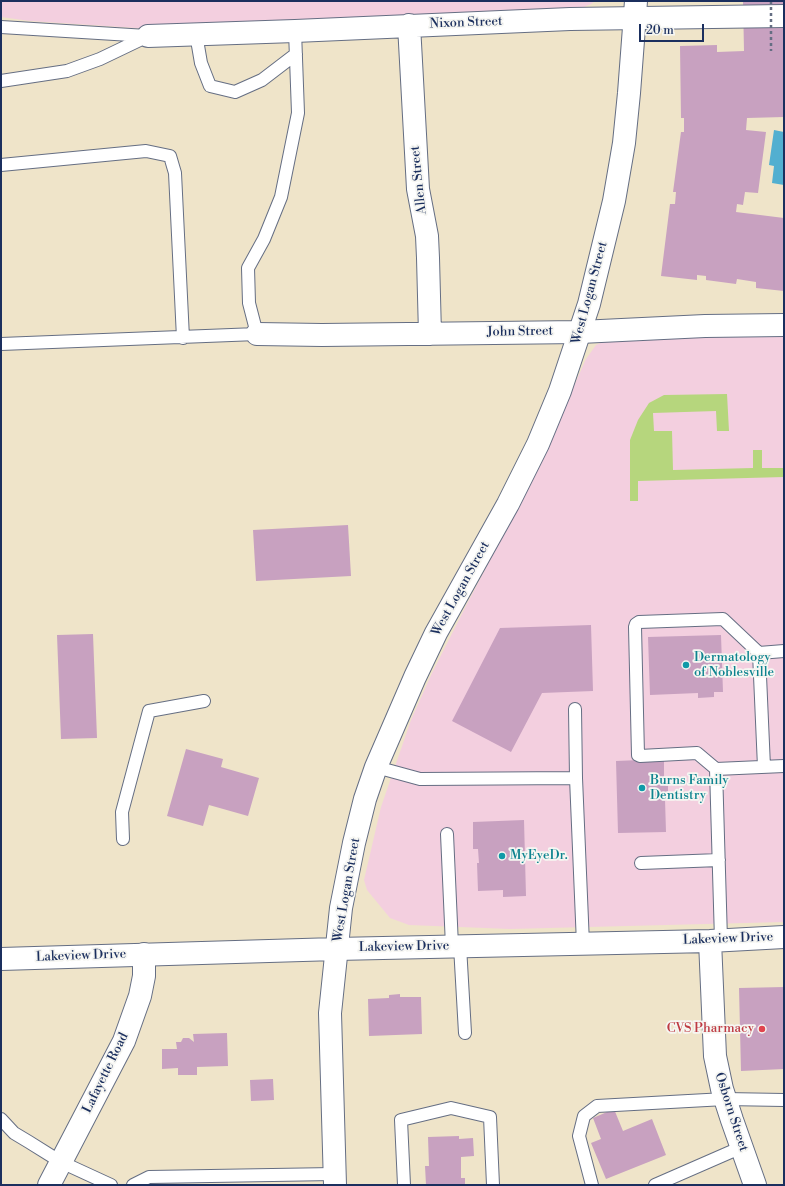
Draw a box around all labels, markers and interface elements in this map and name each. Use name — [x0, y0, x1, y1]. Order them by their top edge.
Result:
street label: Nixon Street — [429, 14, 503, 32]
scale bar — [641, 16, 706, 42]
text: 20 m — [646, 23, 674, 38]
street label: Allen Street — [408, 145, 430, 215]
street label: West Logan Street — [569, 240, 611, 346]
street label: John Street — [487, 324, 553, 340]
street label: West Logan Street — [429, 539, 493, 639]
place label: Dermatology of Noblesville — [694, 650, 774, 681]
marker: Dermatology of Noblesville — [681, 660, 691, 670]
place label: Burns Family Dentistry — [650, 773, 729, 804]
marker: Burns Family Dentistry — [637, 783, 647, 793]
street label: West Logan Street — [330, 837, 364, 943]
place label: MyEyeDr. — [510, 848, 568, 864]
marker: MyEyeDr. — [497, 851, 507, 861]
street label: Lakeview Drive — [683, 930, 773, 948]
street label: Lakeview Drive — [359, 938, 449, 956]
street label: Lakeview Drive — [36, 947, 126, 965]
place label: CVS Pharmacy — [667, 1021, 754, 1037]
marker: CVS Pharmacy — [757, 1024, 767, 1034]
street label: Lafayette Road — [80, 1030, 132, 1116]
street label: Osborn Street — [711, 1071, 751, 1153]

